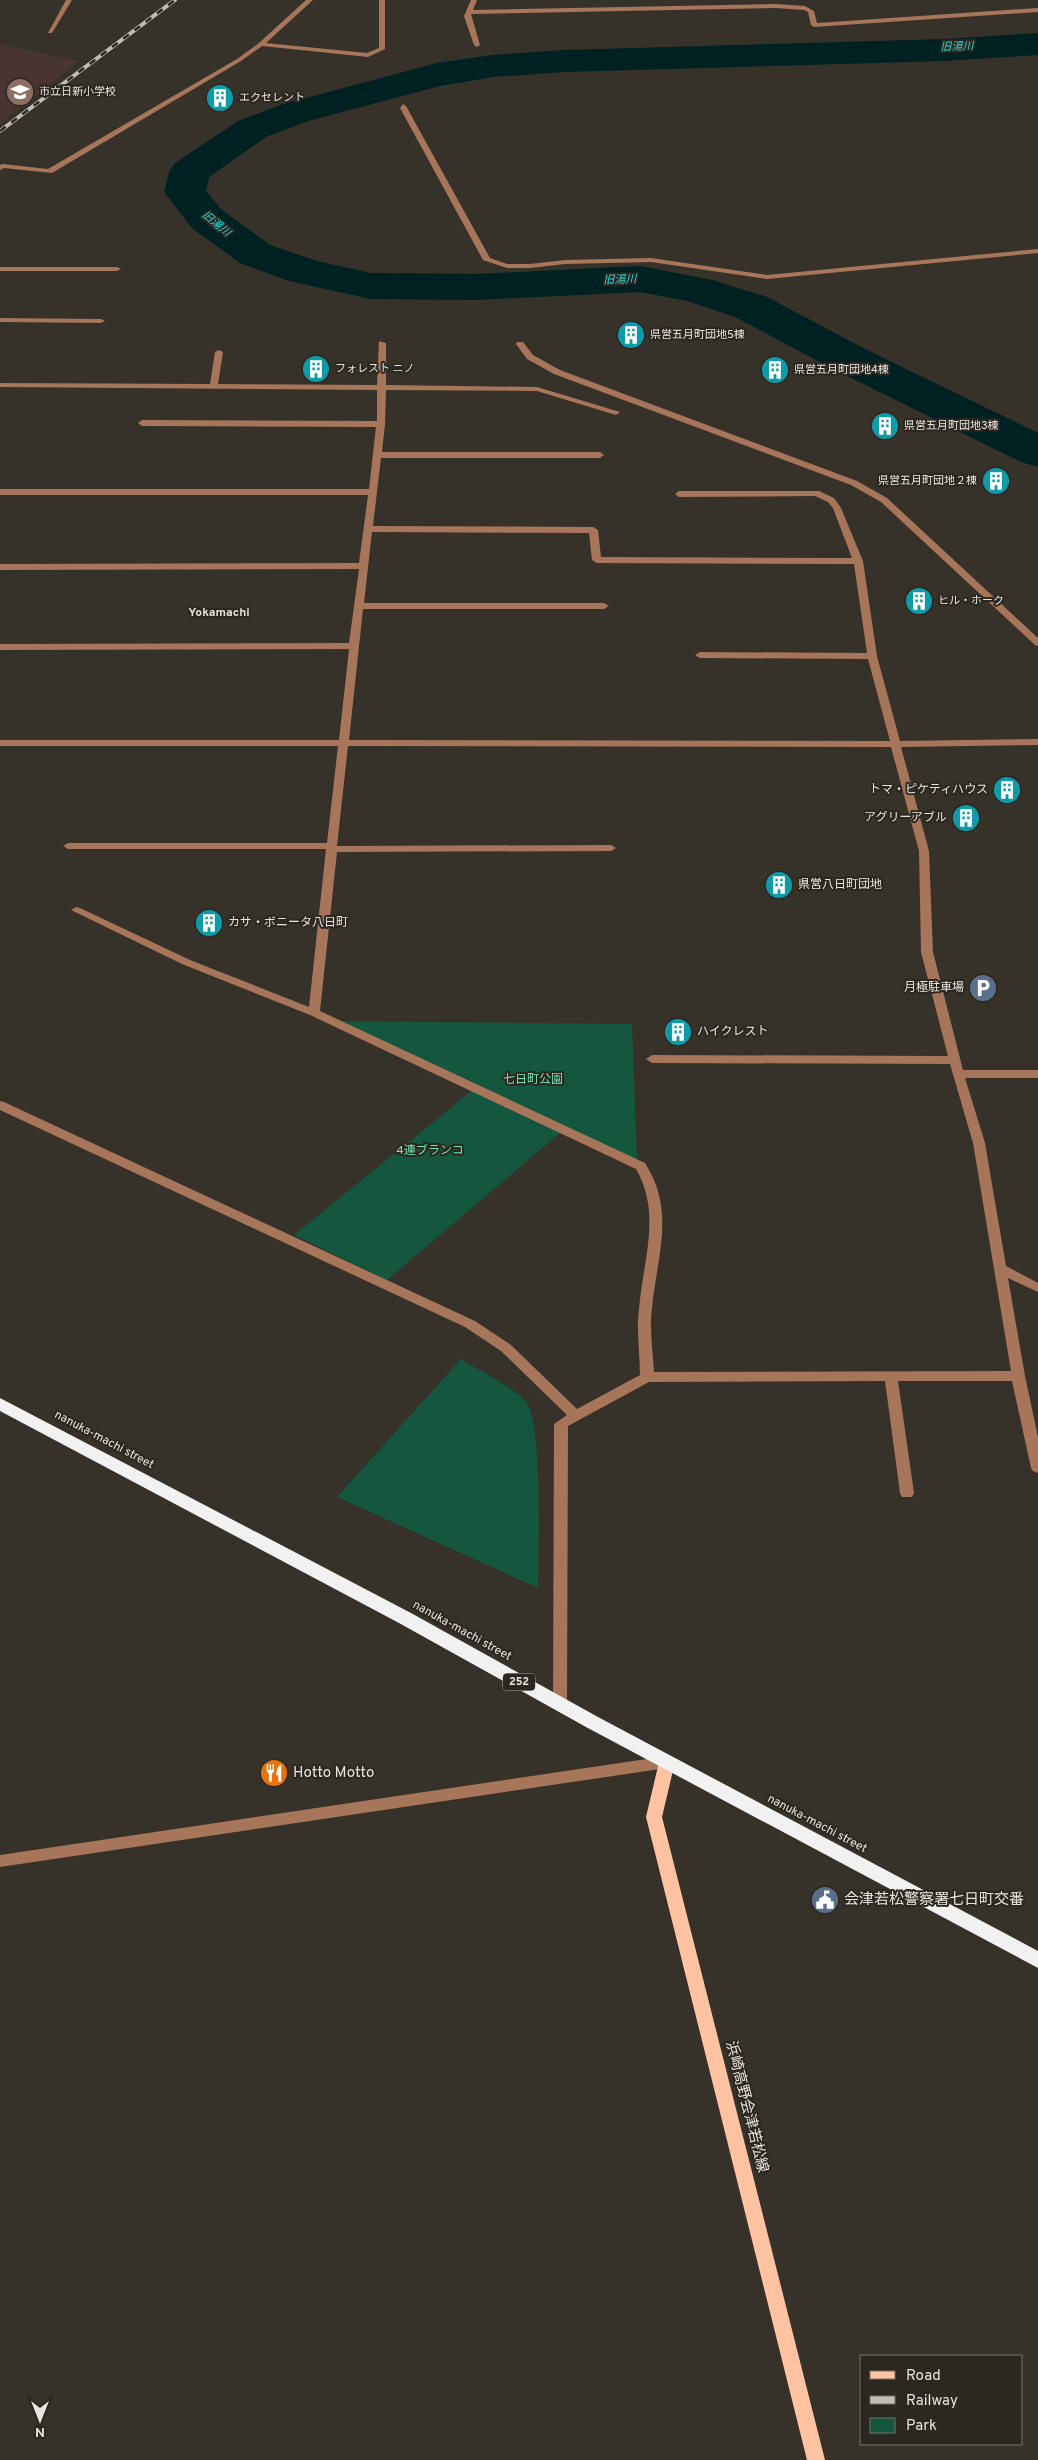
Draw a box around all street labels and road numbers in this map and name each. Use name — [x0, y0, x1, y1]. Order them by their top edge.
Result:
street label: nanuka-machi street — [51, 1407, 157, 1473]
street label: nanuka-machi street — [410, 1597, 514, 1665]
road number: 252 — [503, 1674, 535, 1690]
street label: nanuka-machi street — [764, 1791, 870, 1857]
street label: 浜崎高野会津若松線 — [720, 2039, 772, 2175]

